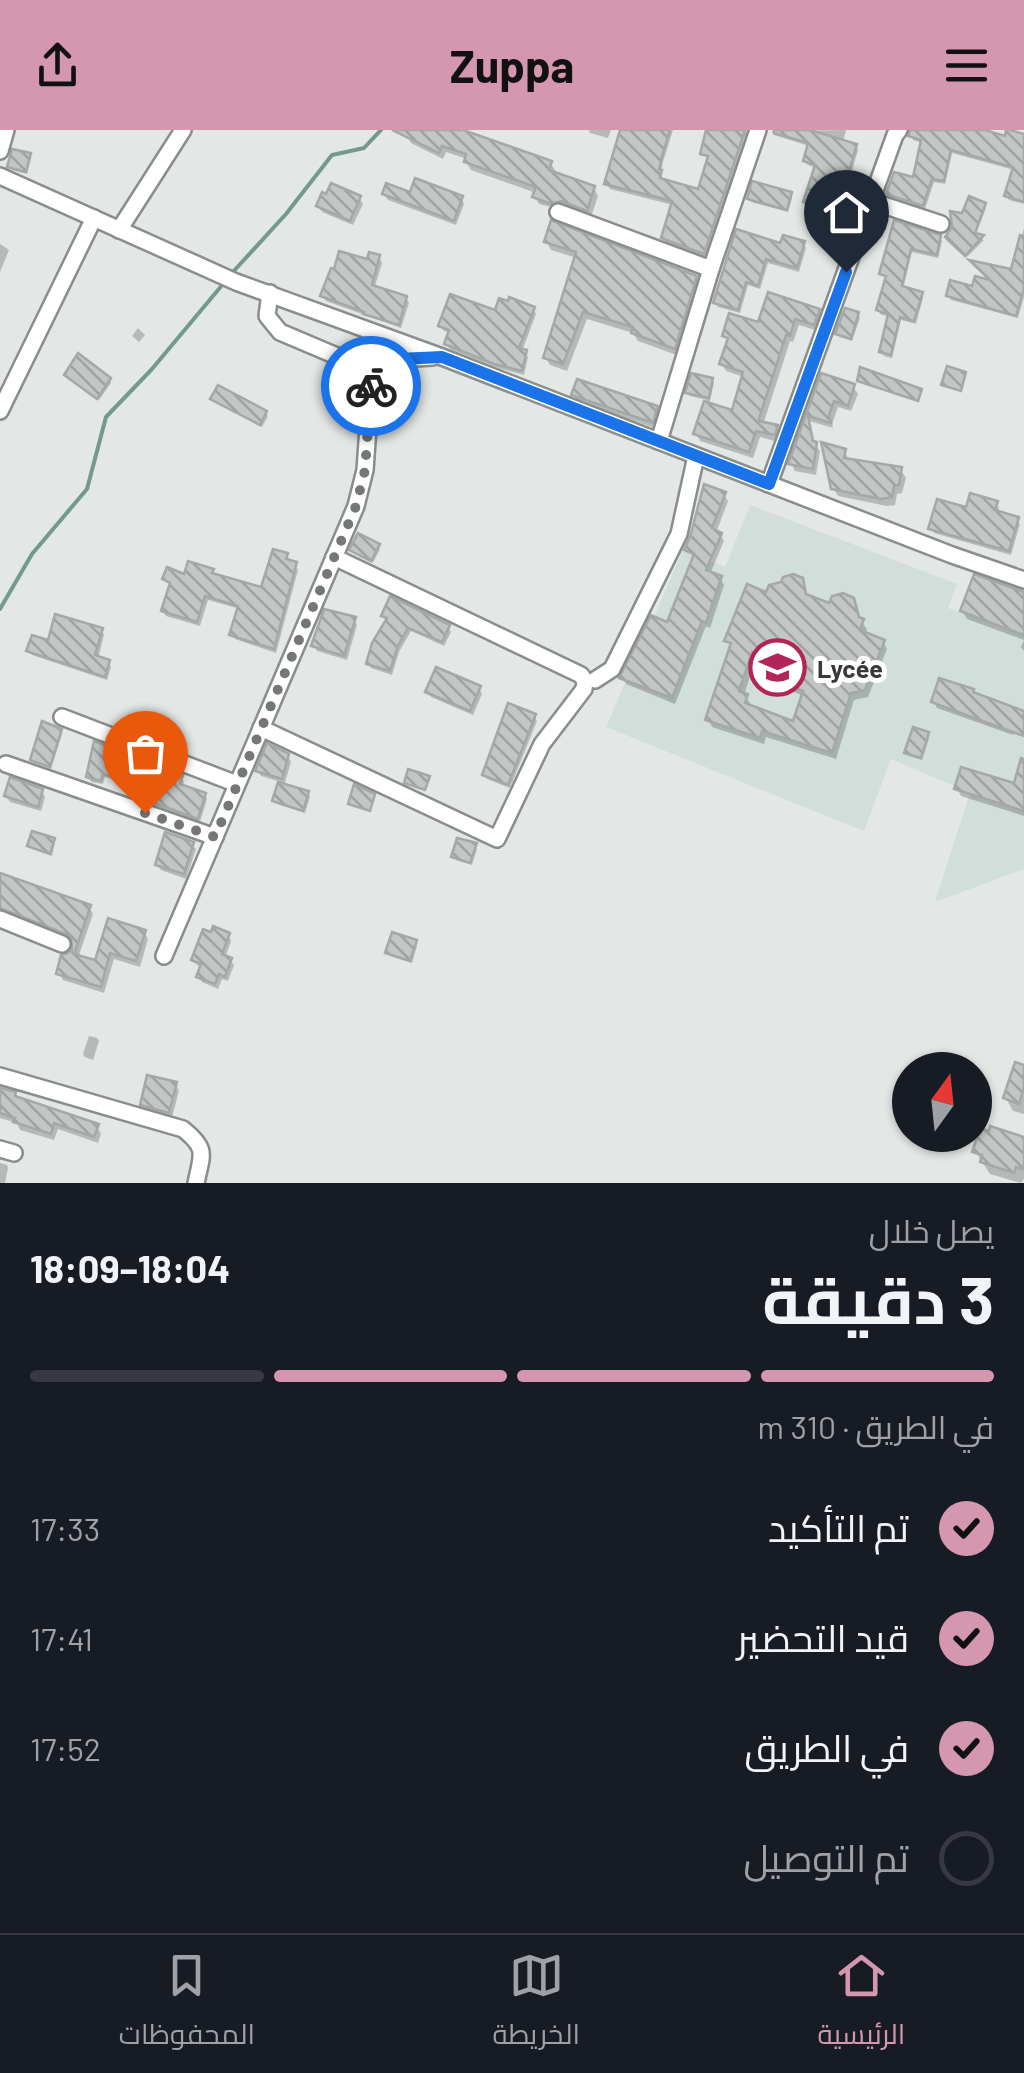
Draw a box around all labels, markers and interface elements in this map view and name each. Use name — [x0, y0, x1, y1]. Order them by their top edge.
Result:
icon: share — [30, 38, 85, 93]
text: Zuppa — [450, 38, 574, 92]
icon: menu — [939, 38, 994, 93]
pin — [804, 170, 889, 273]
icon: home — [819, 185, 874, 240]
courier — [321, 336, 421, 436]
icon: bike — [344, 359, 399, 414]
school or university icon: Lycée — [748, 638, 808, 698]
place label: Lycée — [817, 653, 883, 683]
pin — [103, 711, 188, 814]
icon: bag — [118, 726, 173, 781]
north arrow — [892, 1052, 992, 1152]
map controls — [892, 1052, 992, 1152]
text: يصل خلال — [869, 1211, 994, 1249]
text: 18:04–18:09 — [30, 1245, 230, 1291]
text: 3 دقيقة — [762, 1259, 994, 1337]
text: في الطريق · 310 m — [758, 1407, 994, 1445]
icon: check — [939, 1501, 994, 1556]
text: تم التأكيد — [768, 1504, 909, 1550]
text: 17:33 — [30, 1509, 100, 1547]
icon: check — [939, 1611, 994, 1666]
text: قيد التحضير — [737, 1614, 909, 1660]
text: 17:41 — [30, 1619, 93, 1657]
icon: check — [939, 1721, 994, 1776]
text: في الطريق — [745, 1724, 909, 1770]
text: 17:52 — [30, 1729, 101, 1767]
text: تم التوصيل — [744, 1834, 909, 1880]
tab: المحفوظات — [119, 1948, 255, 2060]
tab: الخريطة — [493, 1948, 580, 2060]
tab: الرئيسية — [817, 1948, 905, 2060]

